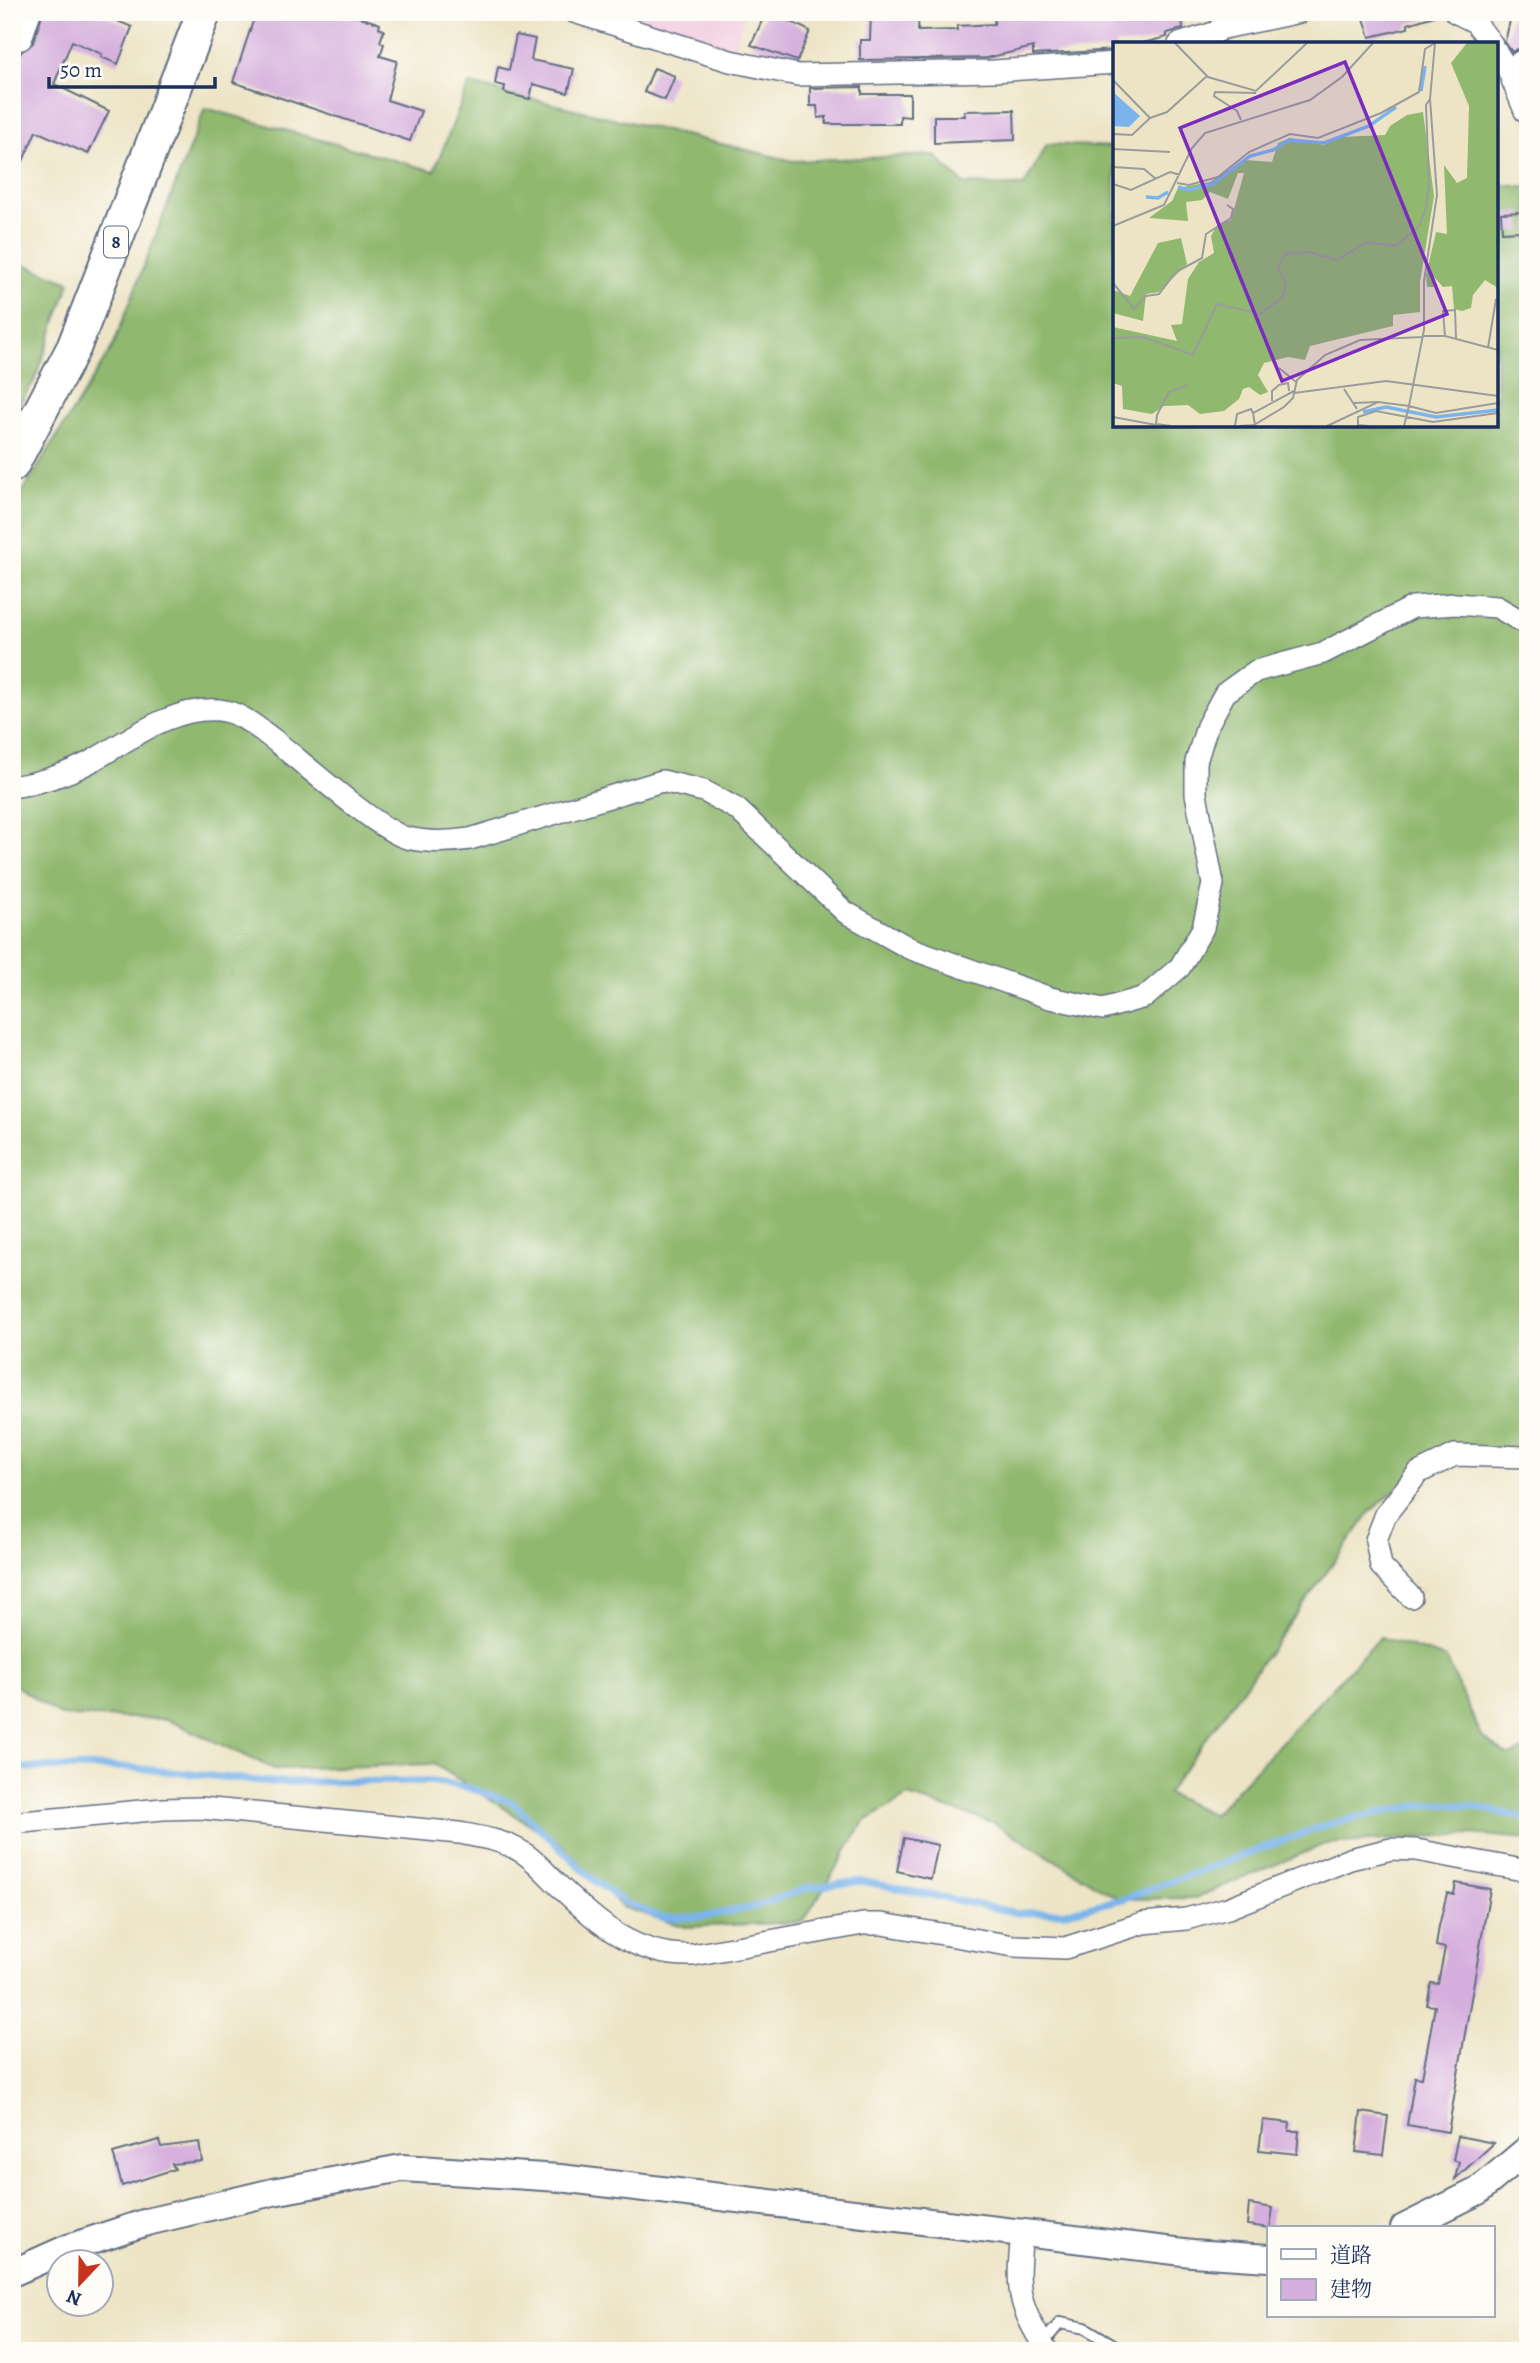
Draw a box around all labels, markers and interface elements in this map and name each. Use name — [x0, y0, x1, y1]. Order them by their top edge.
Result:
inset map — [1113, 42, 1498, 427]
scale bar — [49, 46, 215, 90]
text: 50 m — [60, 56, 102, 84]
road number: 8 — [104, 226, 128, 258]
legend — [1267, 2226, 1494, 2318]
text: 道路 — [1330, 2241, 1372, 2269]
north arrow — [46, 2248, 116, 2318]
text: 建物 — [1330, 2275, 1372, 2303]
text: N — [63, 2283, 85, 2312]

